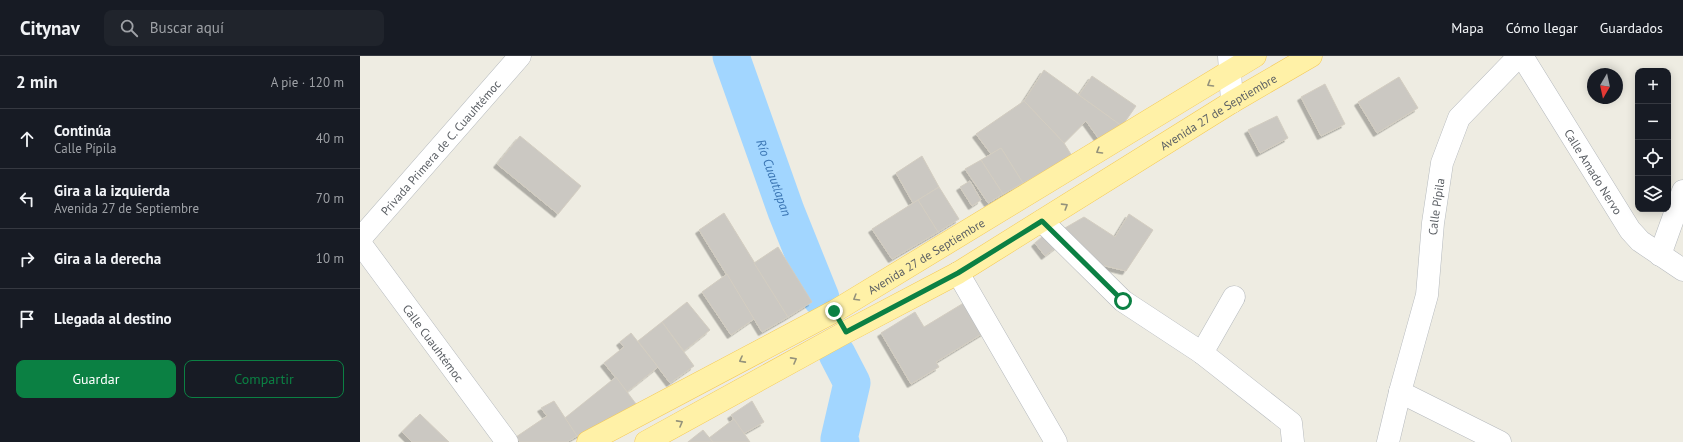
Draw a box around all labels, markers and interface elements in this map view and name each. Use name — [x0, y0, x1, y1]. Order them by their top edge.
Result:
search box — [104, 10, 384, 46]
text: Citynav — [20, 16, 80, 40]
icon: search — [118, 17, 140, 39]
text: Buscar aquí — [150, 18, 224, 37]
text: Mapa — [1451, 19, 1484, 37]
text: Cómo llegar — [1506, 19, 1578, 37]
text: Guardados — [1600, 19, 1663, 37]
north arrow — [1587, 68, 1623, 104]
map controls — [1635, 68, 1671, 212]
button: + — [1635, 68, 1671, 104]
street label: Avenida 27 de Septiembre — [1157, 70, 1279, 153]
text: 2 min — [16, 71, 57, 93]
text: A pie · 120 m — [271, 74, 344, 91]
street label: Privada Primera de C. Cuauhtémoc — [377, 76, 504, 218]
one-way arrow — [1207, 79, 1214, 86]
button: − — [1635, 104, 1671, 140]
text: Continúa — [54, 121, 111, 140]
street label: Calle Amado Nervo — [1562, 126, 1626, 217]
icon: ahead — [16, 128, 38, 150]
text: 40 m — [316, 130, 344, 147]
water label: Río Cuautlapan — [753, 137, 796, 219]
text: Calle Pípila — [54, 140, 116, 157]
button: locate — [1635, 140, 1671, 176]
one-way arrow — [1096, 146, 1103, 153]
button: layers — [1635, 176, 1671, 212]
street label: Calle Pípila — [1425, 177, 1447, 236]
text: Gira a la izquierda — [54, 181, 170, 200]
icon: left — [16, 188, 38, 210]
text: 70 m — [316, 190, 344, 207]
text: Avenida 27 de Septiembre — [54, 200, 199, 217]
one-way arrow — [1061, 203, 1068, 211]
street label: Avenida 27 de Septiembre — [865, 215, 987, 297]
icon: right — [16, 248, 38, 270]
text: Gira a la derecha — [54, 249, 161, 268]
text: 10 m — [316, 250, 344, 267]
route start — [1114, 292, 1132, 310]
one-way arrow — [853, 293, 860, 300]
street label: Calle Cuauhtémoc — [400, 301, 468, 385]
route end — [825, 302, 843, 320]
icon: arrive — [16, 308, 38, 330]
text: Llegada al destino — [54, 309, 172, 328]
one-way arrow — [739, 355, 746, 363]
one-way arrow — [790, 358, 797, 365]
button: Guardar — [16, 360, 176, 398]
button: Compartir — [184, 360, 344, 398]
one-way arrow — [676, 421, 684, 428]

